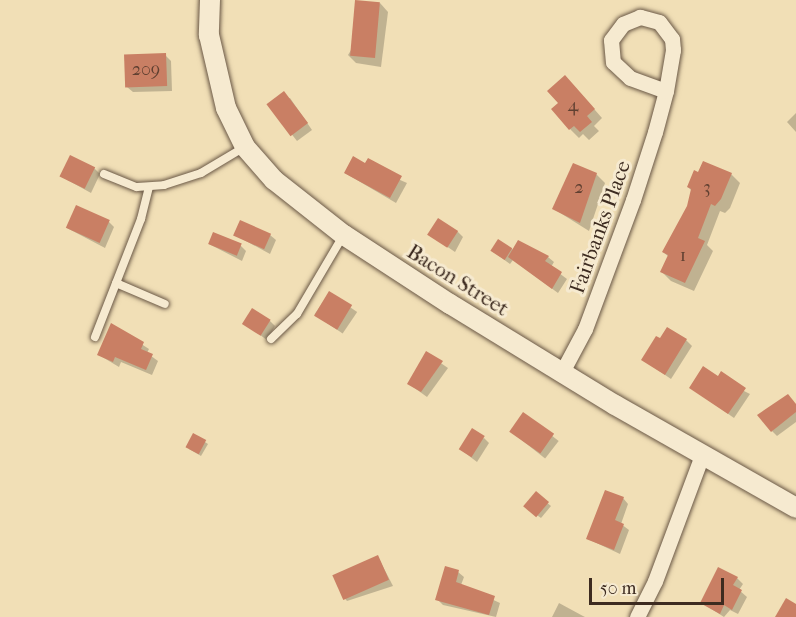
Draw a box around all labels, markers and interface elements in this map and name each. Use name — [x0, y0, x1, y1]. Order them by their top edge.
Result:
house number: 209 — [132, 59, 160, 81]
house number: 4 — [568, 95, 578, 117]
street label: Fairbanks Place — [564, 157, 636, 297]
house number: 2 — [574, 177, 584, 199]
house number: 3 — [703, 177, 711, 199]
street label: Bacon Street — [402, 239, 514, 321]
house number: 1 — [680, 245, 686, 267]
scale bar — [592, 566, 727, 604]
text: 50 m — [600, 578, 636, 599]

